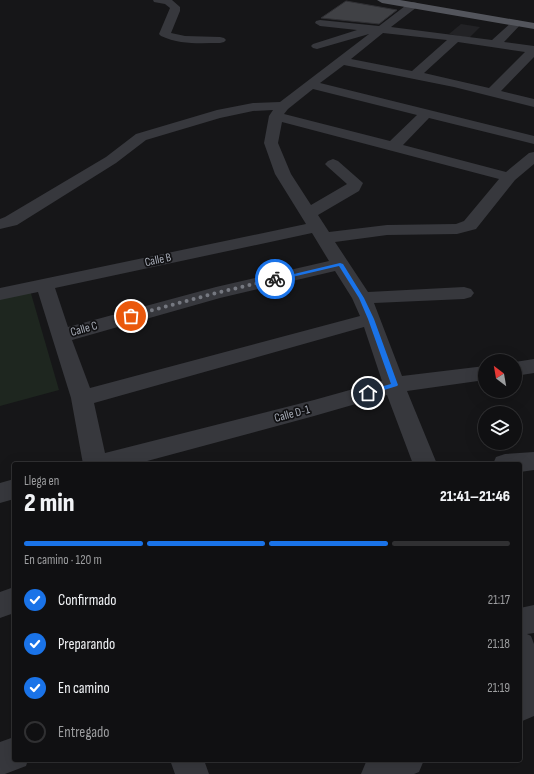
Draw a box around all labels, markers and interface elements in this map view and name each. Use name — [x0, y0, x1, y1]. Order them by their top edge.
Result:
street label: Calle B — [143, 250, 173, 270]
courier — [255, 259, 295, 299]
icon: bike — [264, 268, 286, 290]
pin — [114, 299, 148, 333]
icon: bag — [120, 305, 142, 327]
street label: Calle C — [69, 318, 99, 340]
north arrow — [478, 354, 522, 398]
map controls — [478, 354, 522, 450]
pin — [351, 376, 385, 410]
icon: home — [357, 382, 379, 404]
street label: Calle D-1 — [273, 402, 312, 426]
button: layers — [478, 406, 522, 450]
text: Llega en — [24, 473, 59, 489]
text: 21:41–21:46 — [440, 487, 510, 506]
text: 2 min — [24, 488, 74, 519]
text: En camino · 120 m — [24, 552, 102, 568]
icon: check — [24, 589, 46, 611]
text: Confirmado — [58, 591, 117, 610]
text: 21:17 — [488, 592, 510, 608]
icon: check — [24, 633, 46, 655]
text: Preparando — [58, 635, 115, 654]
text: 21:18 — [487, 636, 510, 652]
icon: check — [24, 677, 46, 699]
text: En camino — [58, 679, 110, 698]
text: 21:19 — [487, 680, 510, 696]
text: Entregado — [58, 723, 109, 742]

